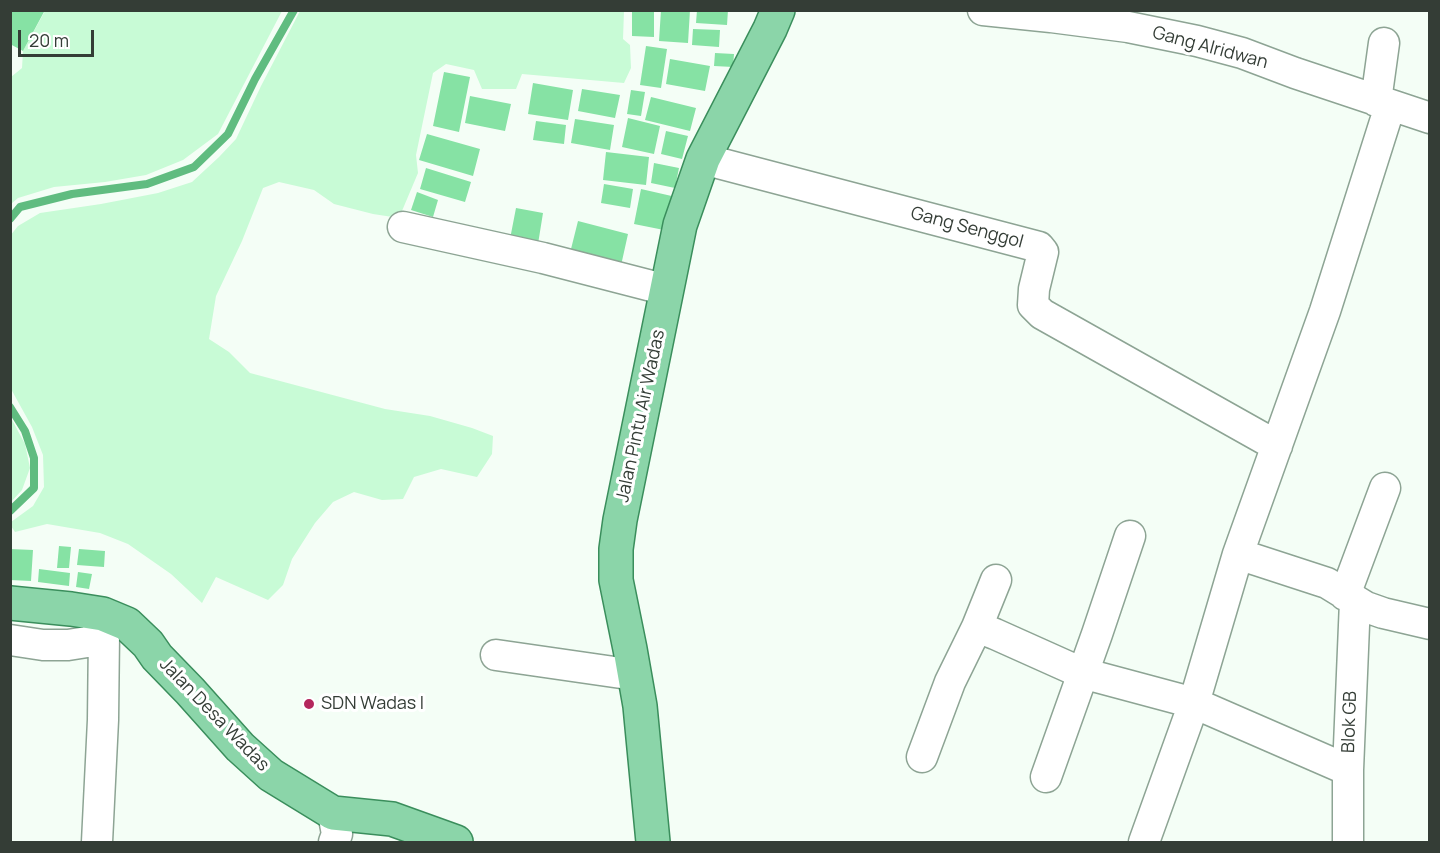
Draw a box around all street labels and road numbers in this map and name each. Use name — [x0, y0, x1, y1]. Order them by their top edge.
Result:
street label: Gang Alridwan — [1150, 22, 1270, 74]
street label: Gang Senggol — [908, 203, 1026, 253]
street label: Jalan Pintu Air Wadas — [612, 328, 670, 504]
street label: Jalan Desa Wadas — [155, 654, 273, 776]
street label: Blok GB — [1338, 691, 1362, 753]

